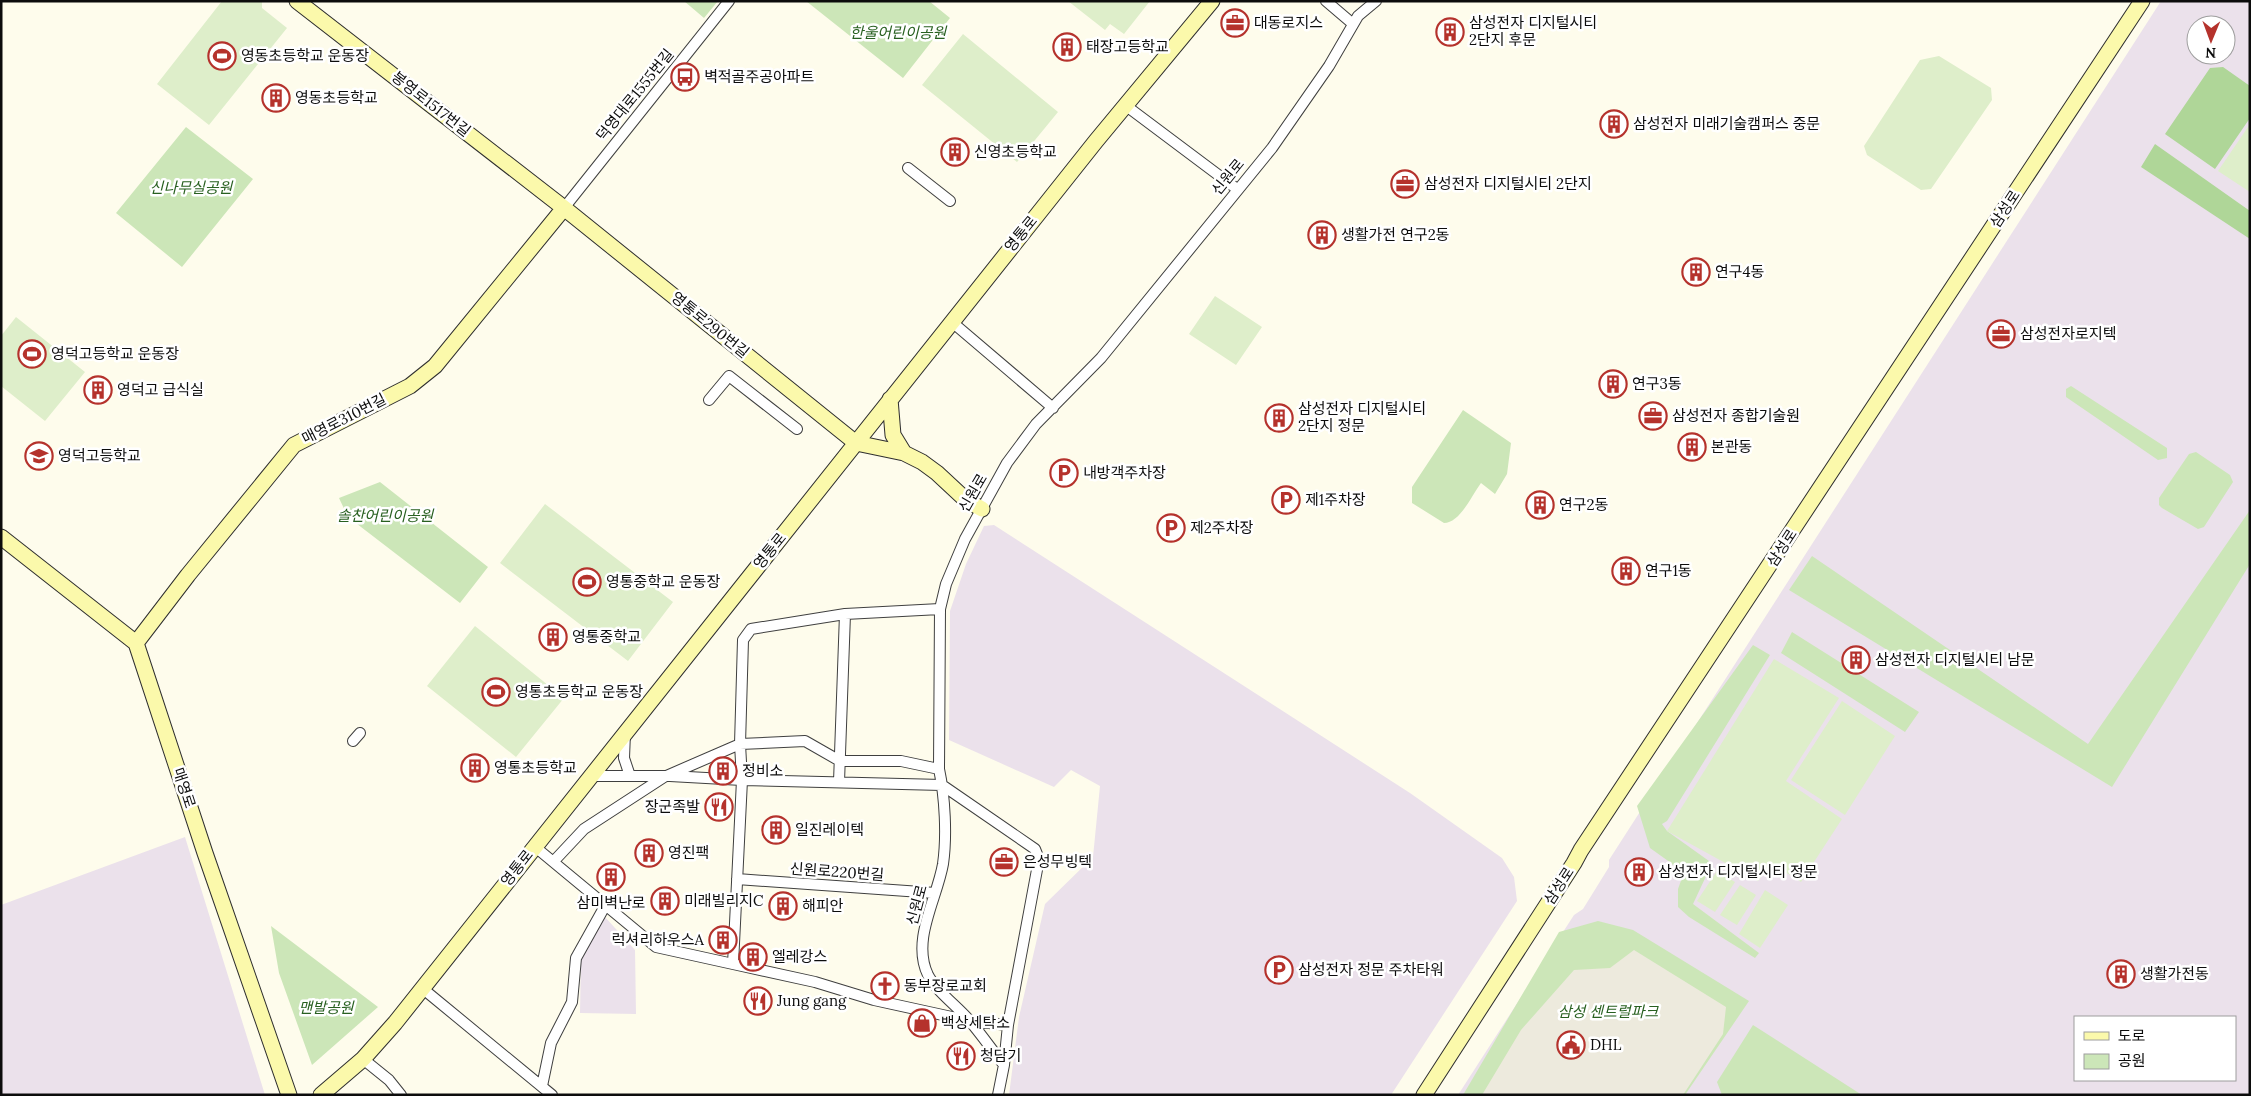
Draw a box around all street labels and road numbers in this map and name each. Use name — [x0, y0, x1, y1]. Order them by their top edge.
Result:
street label: 덕영대로1555번길 — [592, 45, 677, 144]
street label: 봉영로1517번길 — [388, 67, 475, 140]
street label: 신원로 — [1207, 155, 1248, 199]
street label: 삼성로 — [1985, 186, 2024, 231]
street label: 영통로 — [1000, 212, 1041, 256]
street label: 영통로290번길 — [667, 287, 753, 362]
street label: 매영로310번길 — [298, 389, 389, 448]
street label: 신원로 — [954, 470, 991, 515]
street label: 삼성로 — [1762, 525, 1801, 570]
street label: 영통로 — [749, 529, 790, 573]
street label: 매영로 — [169, 765, 200, 810]
street label: 영통로 — [496, 846, 537, 890]
street label: 신원로220번길 — [789, 859, 885, 884]
street label: 삼성로 — [1539, 863, 1578, 908]
street label: 신원로 — [902, 882, 931, 927]

